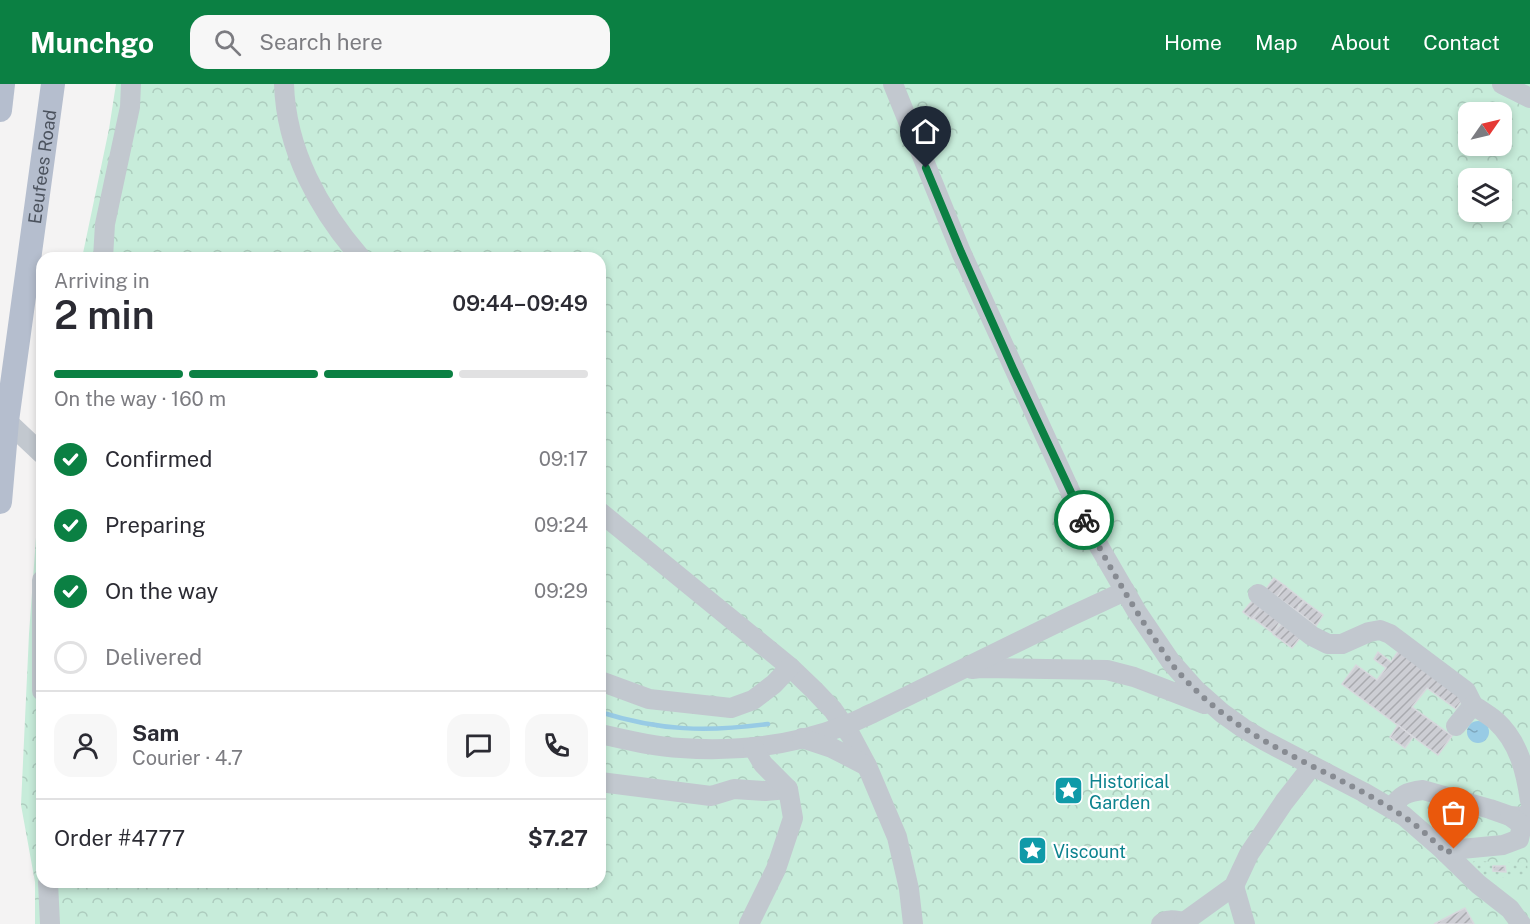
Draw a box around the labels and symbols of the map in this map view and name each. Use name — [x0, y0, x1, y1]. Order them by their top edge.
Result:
north arrow — [1458, 102, 1512, 156]
pin — [900, 106, 951, 168]
street label: Eeufees Road — [24, 108, 60, 225]
courier — [1054, 490, 1114, 550]
place label: Historical Garden — [1089, 771, 1170, 813]
place icon: Historical Garden — [1052, 775, 1084, 807]
pin — [1428, 787, 1479, 849]
place icon: Viscount — [1016, 835, 1048, 867]
place label: Viscount — [1053, 841, 1126, 862]

